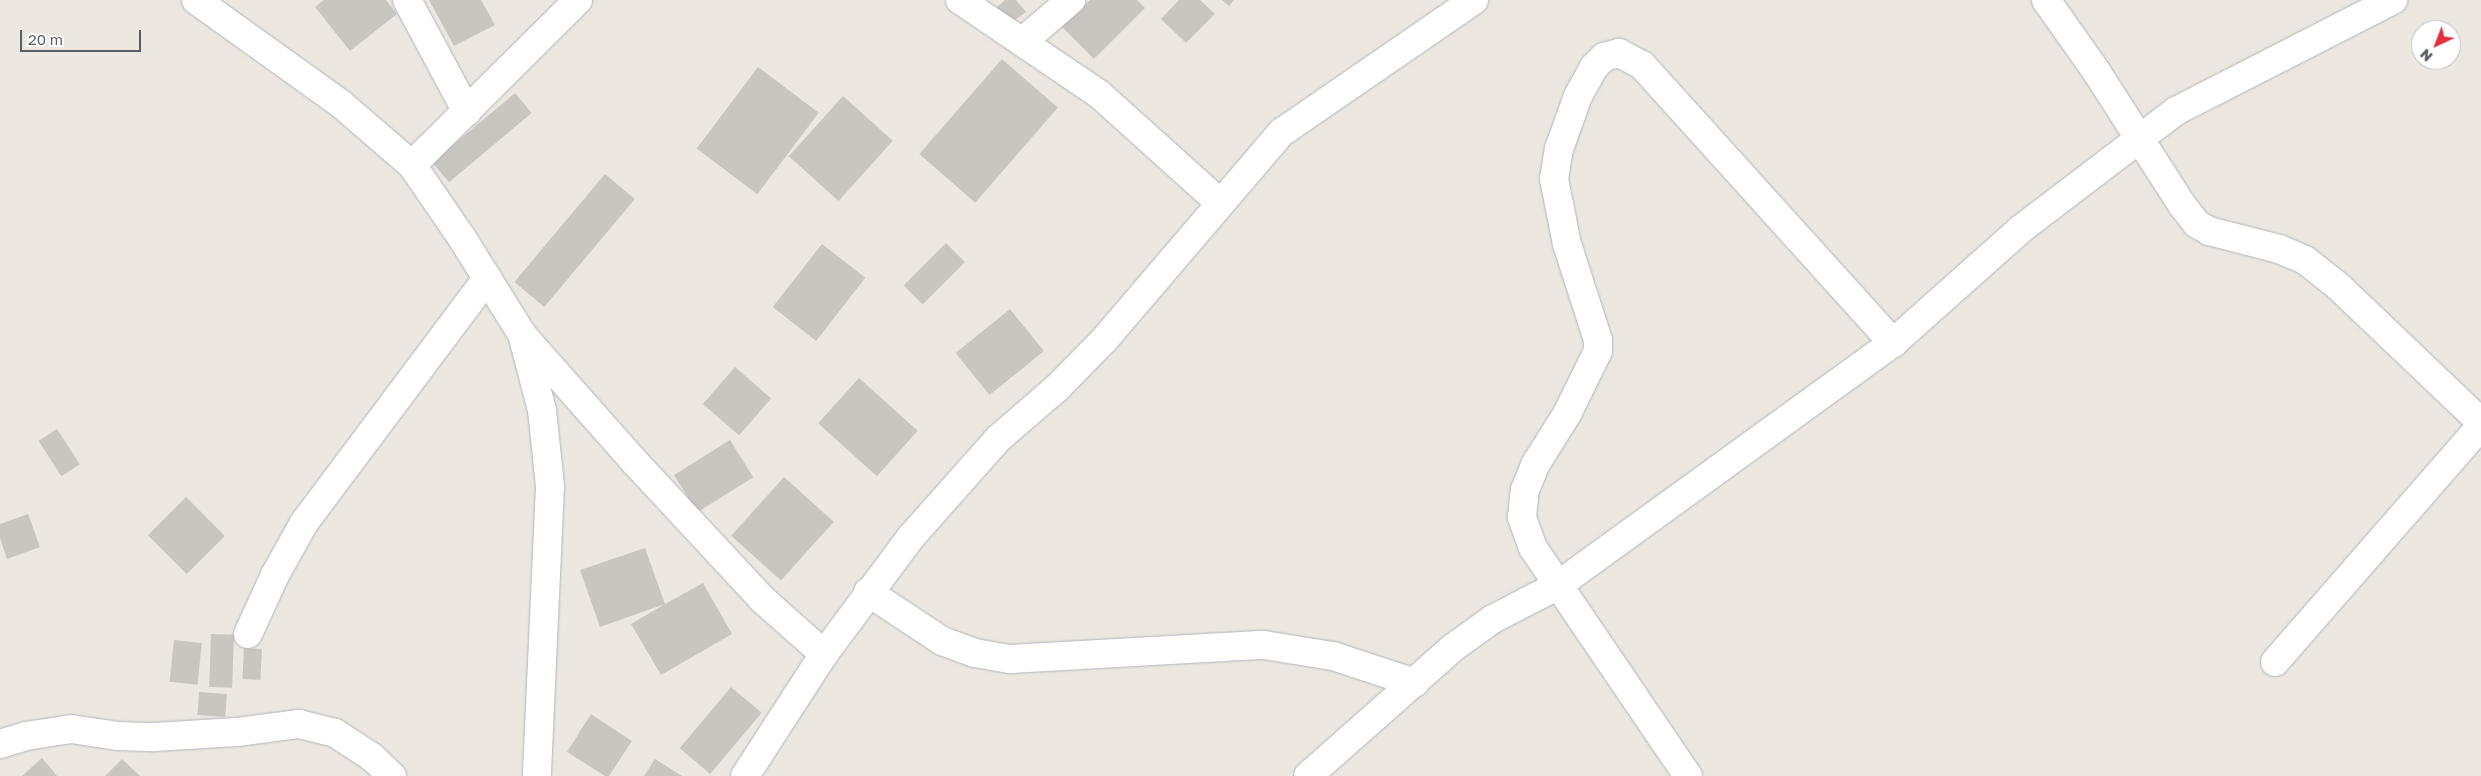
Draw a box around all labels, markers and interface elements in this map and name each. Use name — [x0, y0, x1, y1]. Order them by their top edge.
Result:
scale bar — [22, 20, 144, 52]
north arrow — [2411, 20, 2461, 70]
text: 20 m — [28, 30, 63, 48]
text: N — [2416, 46, 2436, 65]

